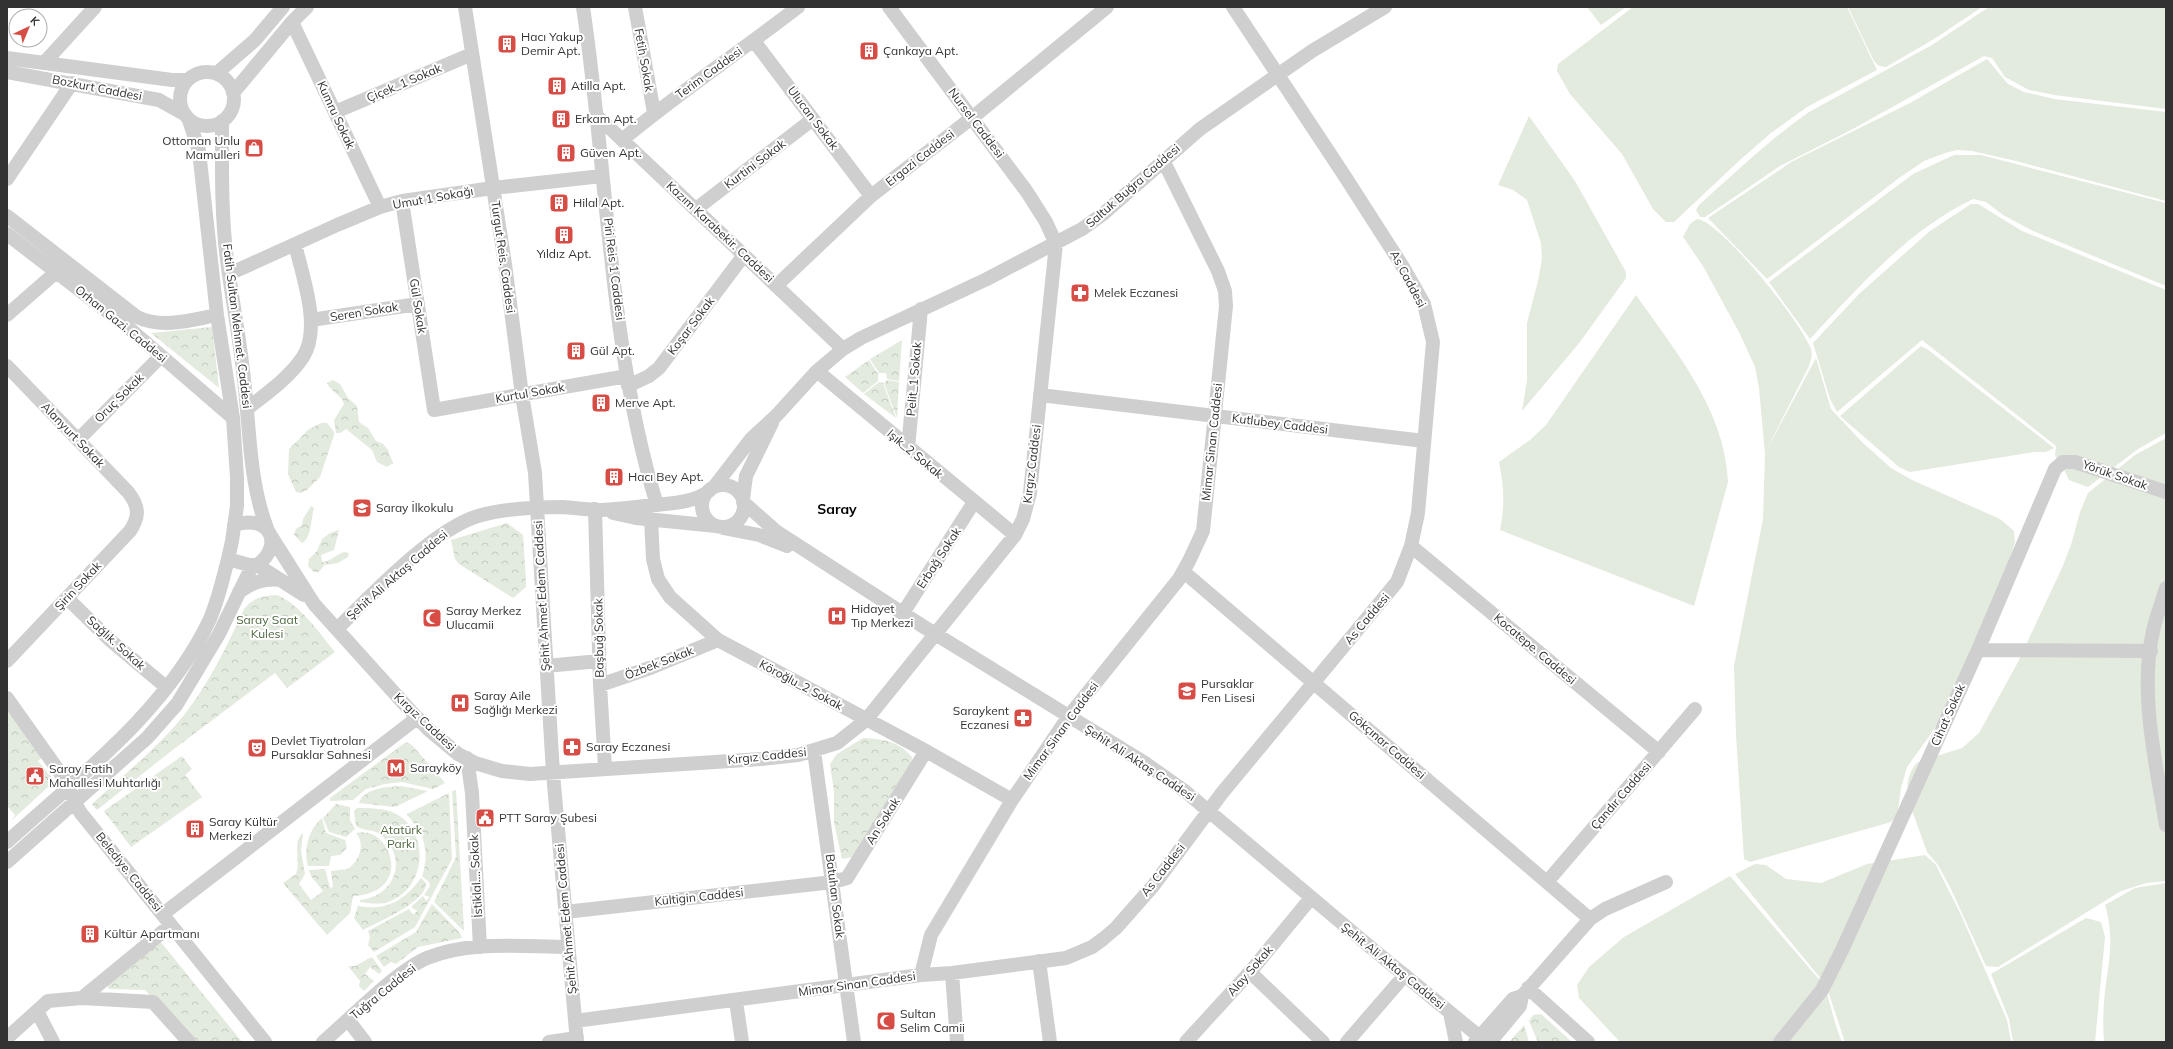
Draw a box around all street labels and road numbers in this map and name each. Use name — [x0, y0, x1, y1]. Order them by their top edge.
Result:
street label: Fetih Sokak — [632, 27, 658, 94]
street label: Terim Caddesi — [672, 43, 745, 102]
street label: Çiçek_1 Sokak — [364, 60, 444, 105]
street label: Bozkurt Caddesi — [51, 71, 143, 104]
street label: Kumru Sokak — [314, 78, 359, 152]
street label: Ulucan Sokak — [785, 83, 843, 153]
street label: Nursel Caddesi — [945, 85, 1008, 161]
street label: Ergazi Caddesi — [882, 126, 957, 189]
street label: Kurtini Sokak — [721, 135, 789, 192]
street label: Saltuk Buğra Caddesi — [1083, 141, 1183, 231]
street label: Kazım Karabekir. Caddesi — [663, 178, 777, 285]
street label: Umut 1 Sokağı — [391, 183, 474, 212]
street label: Turgut Reis. Caddesi — [488, 200, 519, 314]
street label: Piri Reis 1 Caddesi — [601, 217, 628, 321]
street label: Fatih Sultan Mehmet. Caddesi — [220, 243, 255, 409]
street label: As Caddesi — [1387, 248, 1430, 310]
street label: Gül Sokak — [407, 277, 430, 335]
street label: Orhan Gazi. Caddesi — [72, 282, 170, 365]
street label: Koşar Sokak — [664, 293, 718, 358]
street label: Seren Sokak — [329, 299, 400, 324]
street label: Pelit_1 Sokak — [903, 340, 924, 417]
street label: Oruç Sokak — [91, 369, 147, 425]
street label: Kurtul Sokak — [494, 379, 567, 406]
street label: Mimar Sinan Caddesi — [1198, 382, 1225, 501]
street label: Alanyurt Sokak — [38, 399, 109, 471]
street label: Kutlubey Caddesi — [1231, 410, 1329, 437]
street label: Kırgız Caddesi — [1019, 424, 1044, 504]
street label: Işık_2 Sokak — [884, 426, 947, 482]
street label: Yörük Sokak — [2080, 456, 2150, 493]
street label: Şehit Ahmet Edem Caddesi — [530, 520, 553, 672]
street label: Erbağ Sokak — [913, 524, 964, 591]
street label: Şehit Ali Aktaş Caddesi — [343, 526, 450, 623]
street label: Şirin Sokak — [51, 557, 105, 613]
street label: As Caddesi — [1341, 590, 1393, 648]
street label: Başbuğ Sokak — [590, 597, 607, 678]
street label: Kocatepe. Caddesi — [1491, 610, 1580, 687]
street label: Sağlık. Sokak — [84, 612, 149, 673]
street label: Özbek Sokak — [622, 642, 696, 683]
street label: Köroğlu_2 Sokak — [757, 656, 846, 713]
street label: Mimar Sinan Caddesi — [1020, 678, 1101, 783]
street label: Cihat Sokak — [1927, 681, 1968, 748]
street label: Kırgız Caddesi — [391, 689, 459, 754]
street label: Gökçınar Caddesi — [1346, 707, 1429, 782]
street label: Şehit Ali Aktaş Caddesi — [1082, 721, 1199, 804]
street label: Kırgız Caddesi — [727, 744, 807, 767]
street label: Çandır Caddesi — [1587, 759, 1654, 833]
street label: An Sokak — [862, 794, 903, 847]
street label: Belediye. Caddesi — [93, 829, 166, 914]
street label: İstiklal.... Sokak — [466, 833, 485, 918]
street label: As Caddesi — [1137, 840, 1188, 899]
street label: Şehit Ahmet Edem Caddesi — [551, 843, 580, 995]
street label: Batuhan Sokak — [823, 853, 848, 940]
street label: Kültigin Caddesi — [654, 884, 744, 909]
street label: Şehit Ali Aktaş Caddesi — [1338, 919, 1448, 1012]
street label: Alay Sokak — [1224, 942, 1276, 999]
street label: Tuğra Caddesi — [347, 960, 419, 1023]
street label: Mimar Sinan Caddesi — [797, 968, 917, 999]

